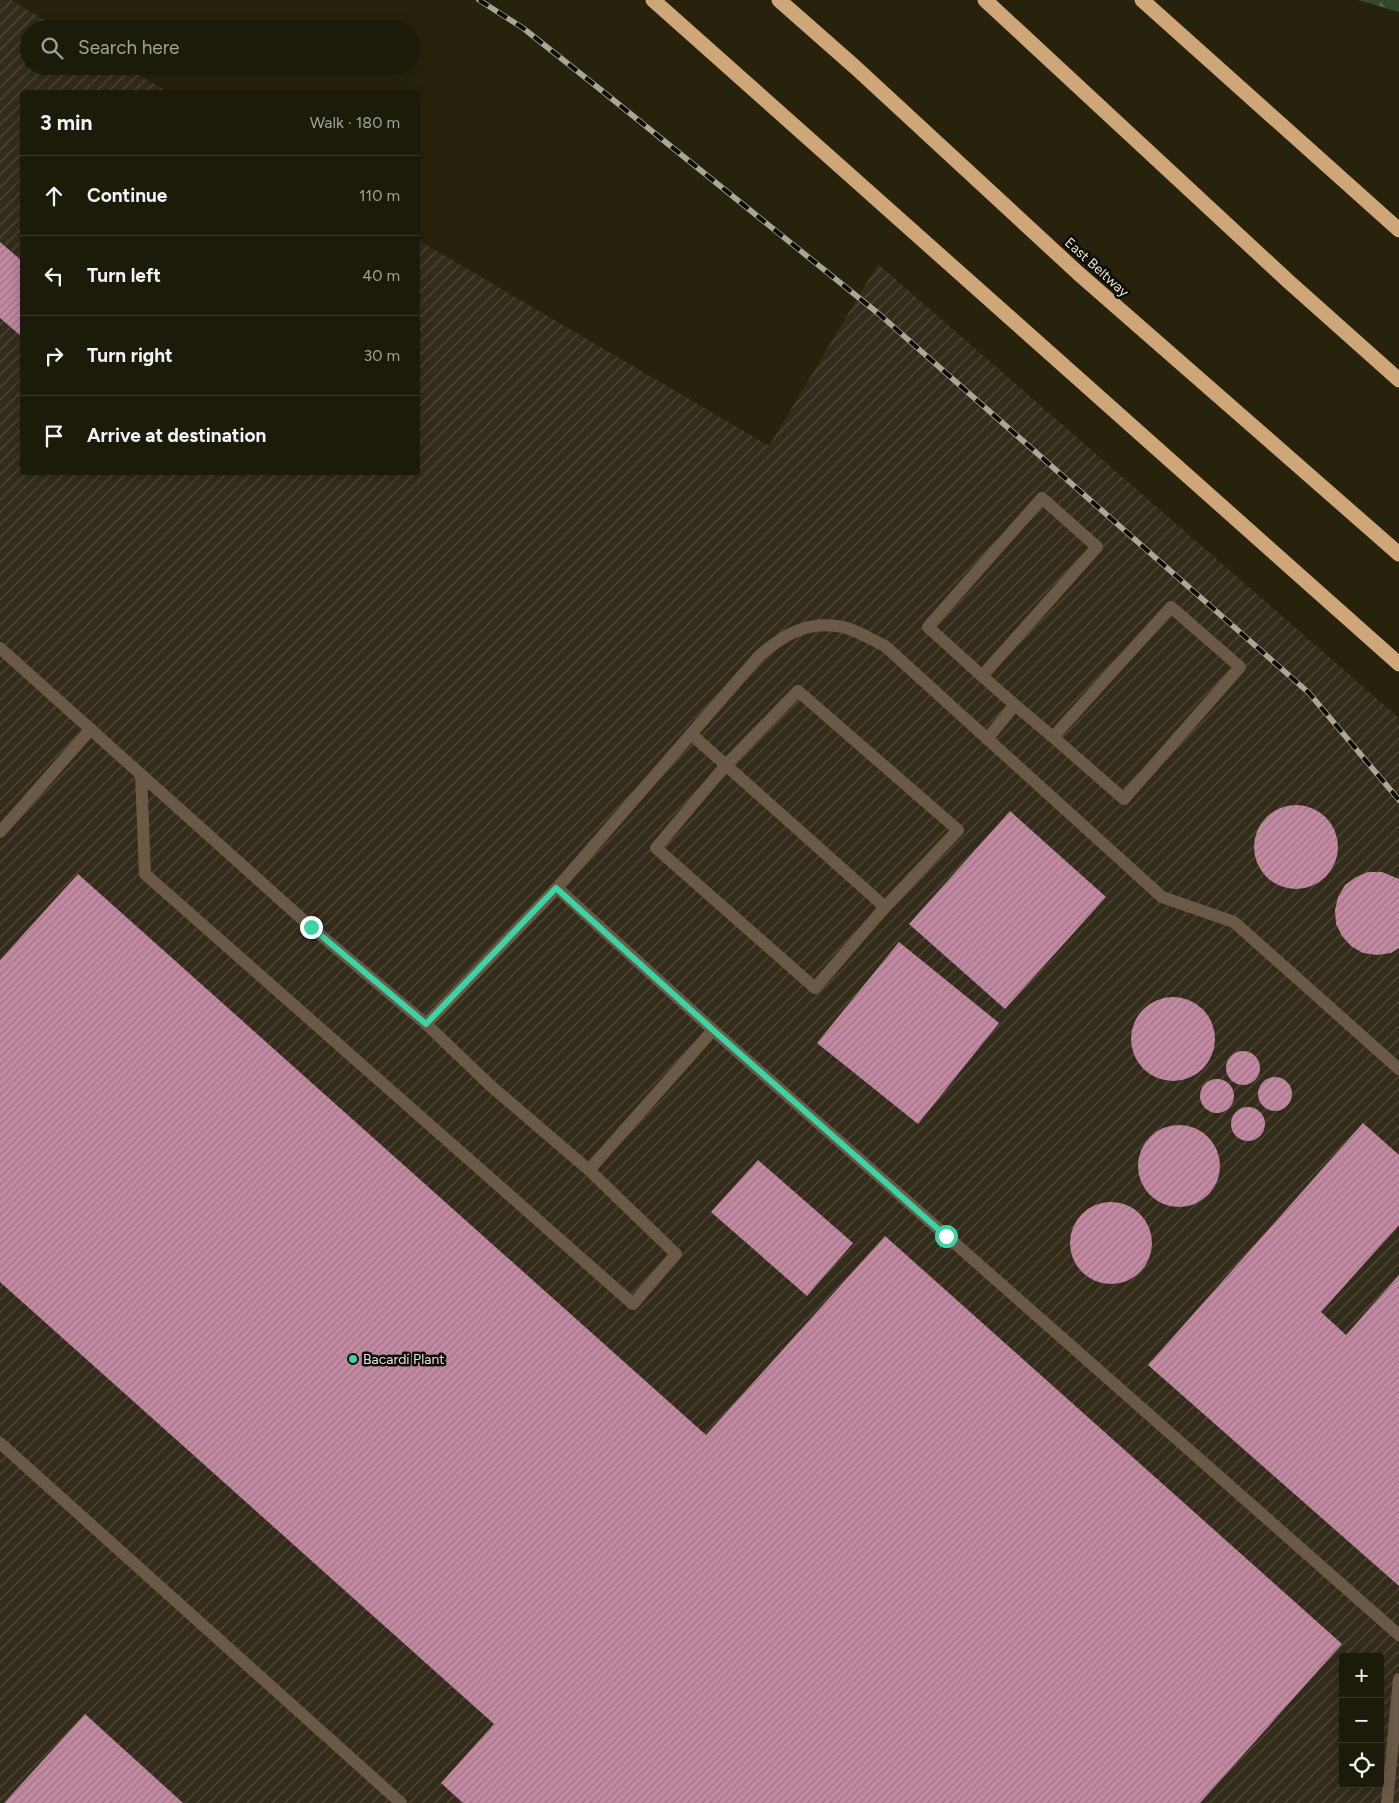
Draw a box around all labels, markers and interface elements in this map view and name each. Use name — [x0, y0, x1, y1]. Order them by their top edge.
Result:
search box — [20, 20, 420, 75]
icon: search — [38, 34, 66, 62]
text: Search here — [78, 36, 180, 59]
text: 3 min — [40, 110, 92, 135]
text: Walk · 180 m — [310, 113, 400, 132]
icon: ahead — [40, 182, 68, 210]
text: Continue — [87, 184, 167, 207]
text: 110 m — [359, 186, 400, 205]
street label: East Beltway — [1061, 234, 1133, 301]
icon: left — [40, 262, 68, 290]
text: Turn left — [87, 264, 161, 287]
text: 40 m — [362, 266, 400, 285]
icon: right — [40, 342, 68, 370]
text: Turn right — [87, 344, 173, 367]
text: 30 m — [363, 346, 400, 365]
icon: arrive — [40, 422, 68, 450]
text: Arrive at destination — [87, 424, 266, 447]
route end — [300, 916, 323, 939]
route start — [935, 1225, 958, 1248]
place label: Bacardi Plant — [363, 1351, 444, 1368]
marker: Bacardi Plant — [347, 1353, 359, 1365]
map controls — [1339, 1653, 1384, 1788]
button: + — [1339, 1653, 1384, 1698]
button: − — [1339, 1698, 1384, 1743]
button: locate — [1339, 1743, 1384, 1788]

